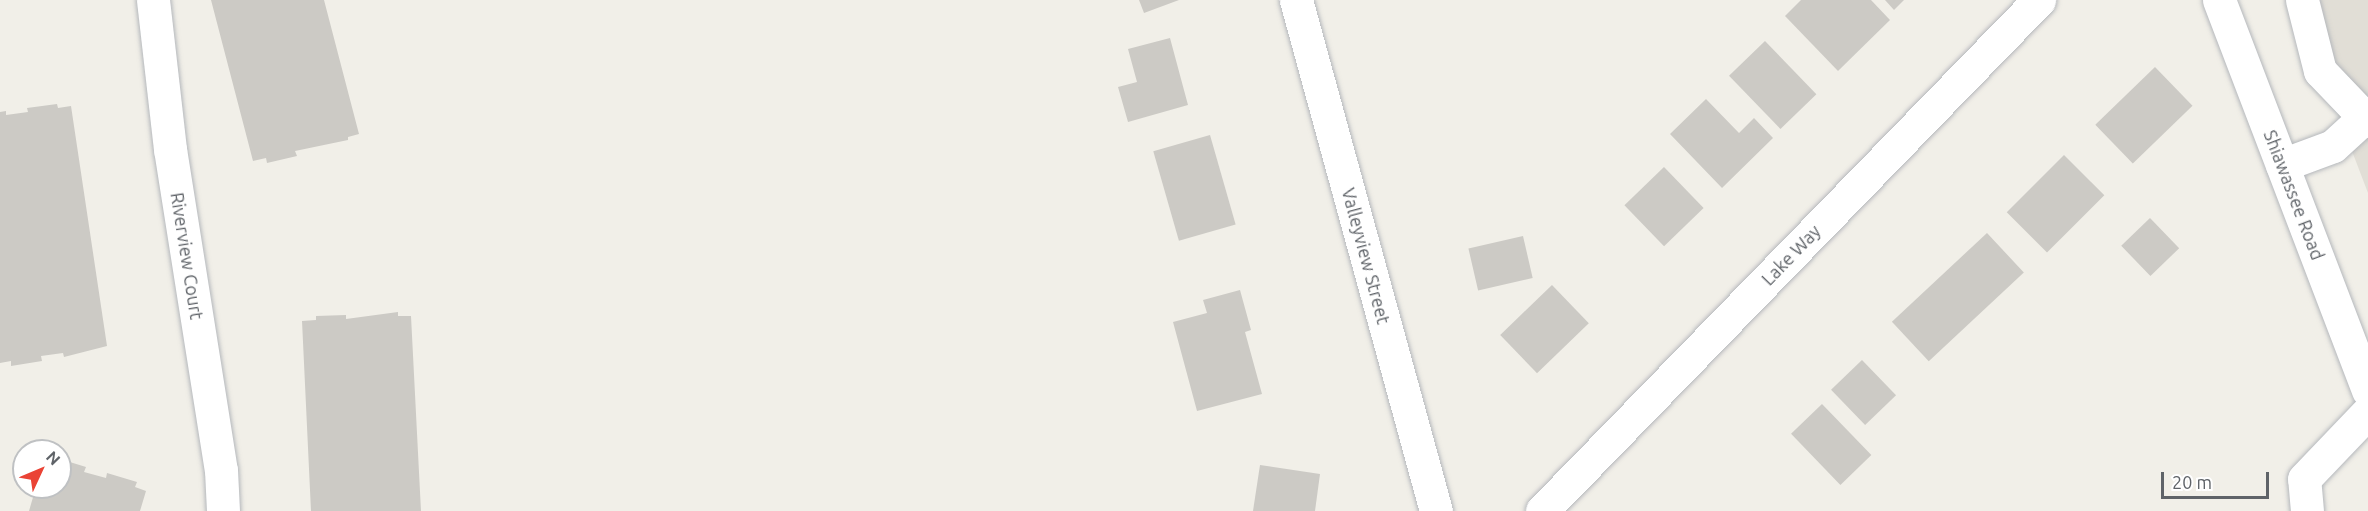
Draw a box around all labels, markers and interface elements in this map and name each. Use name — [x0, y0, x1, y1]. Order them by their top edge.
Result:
street label: Shiawassee Road — [2259, 127, 2329, 263]
street label: Valleyview Street — [1337, 186, 1395, 326]
street label: Riverview Court — [166, 191, 208, 321]
street label: Lake Way — [1757, 220, 1825, 290]
north arrow — [12, 439, 72, 499]
text: N — [43, 447, 64, 468]
scale bar — [2164, 460, 2272, 498]
text: 20 m — [2172, 472, 2212, 492]

